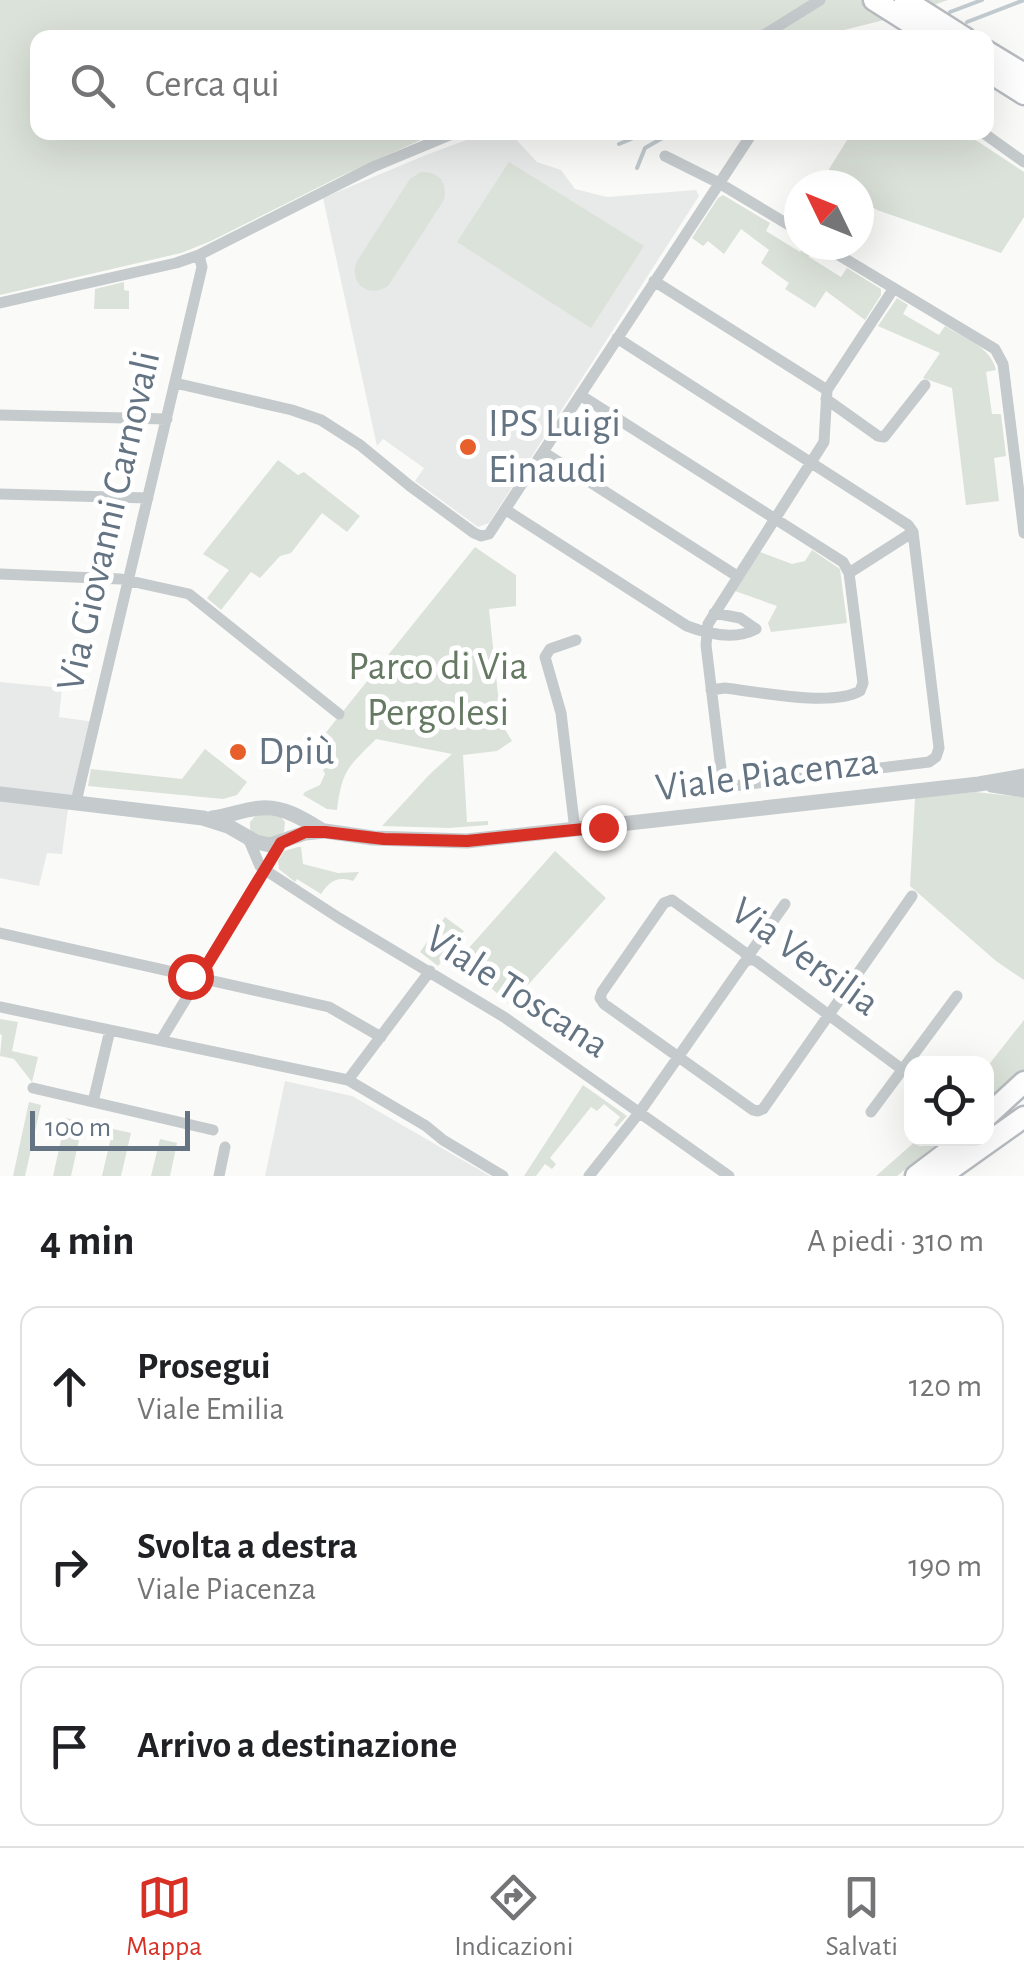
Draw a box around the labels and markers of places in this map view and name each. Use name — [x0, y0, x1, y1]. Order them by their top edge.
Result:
place label: IPS Luigi Einaudi — [488, 404, 621, 490]
marker: IPS Luigi Einaudi — [457, 436, 479, 458]
place label: Dpiù — [258, 732, 334, 772]
marker: Dpiù — [227, 741, 249, 763]

